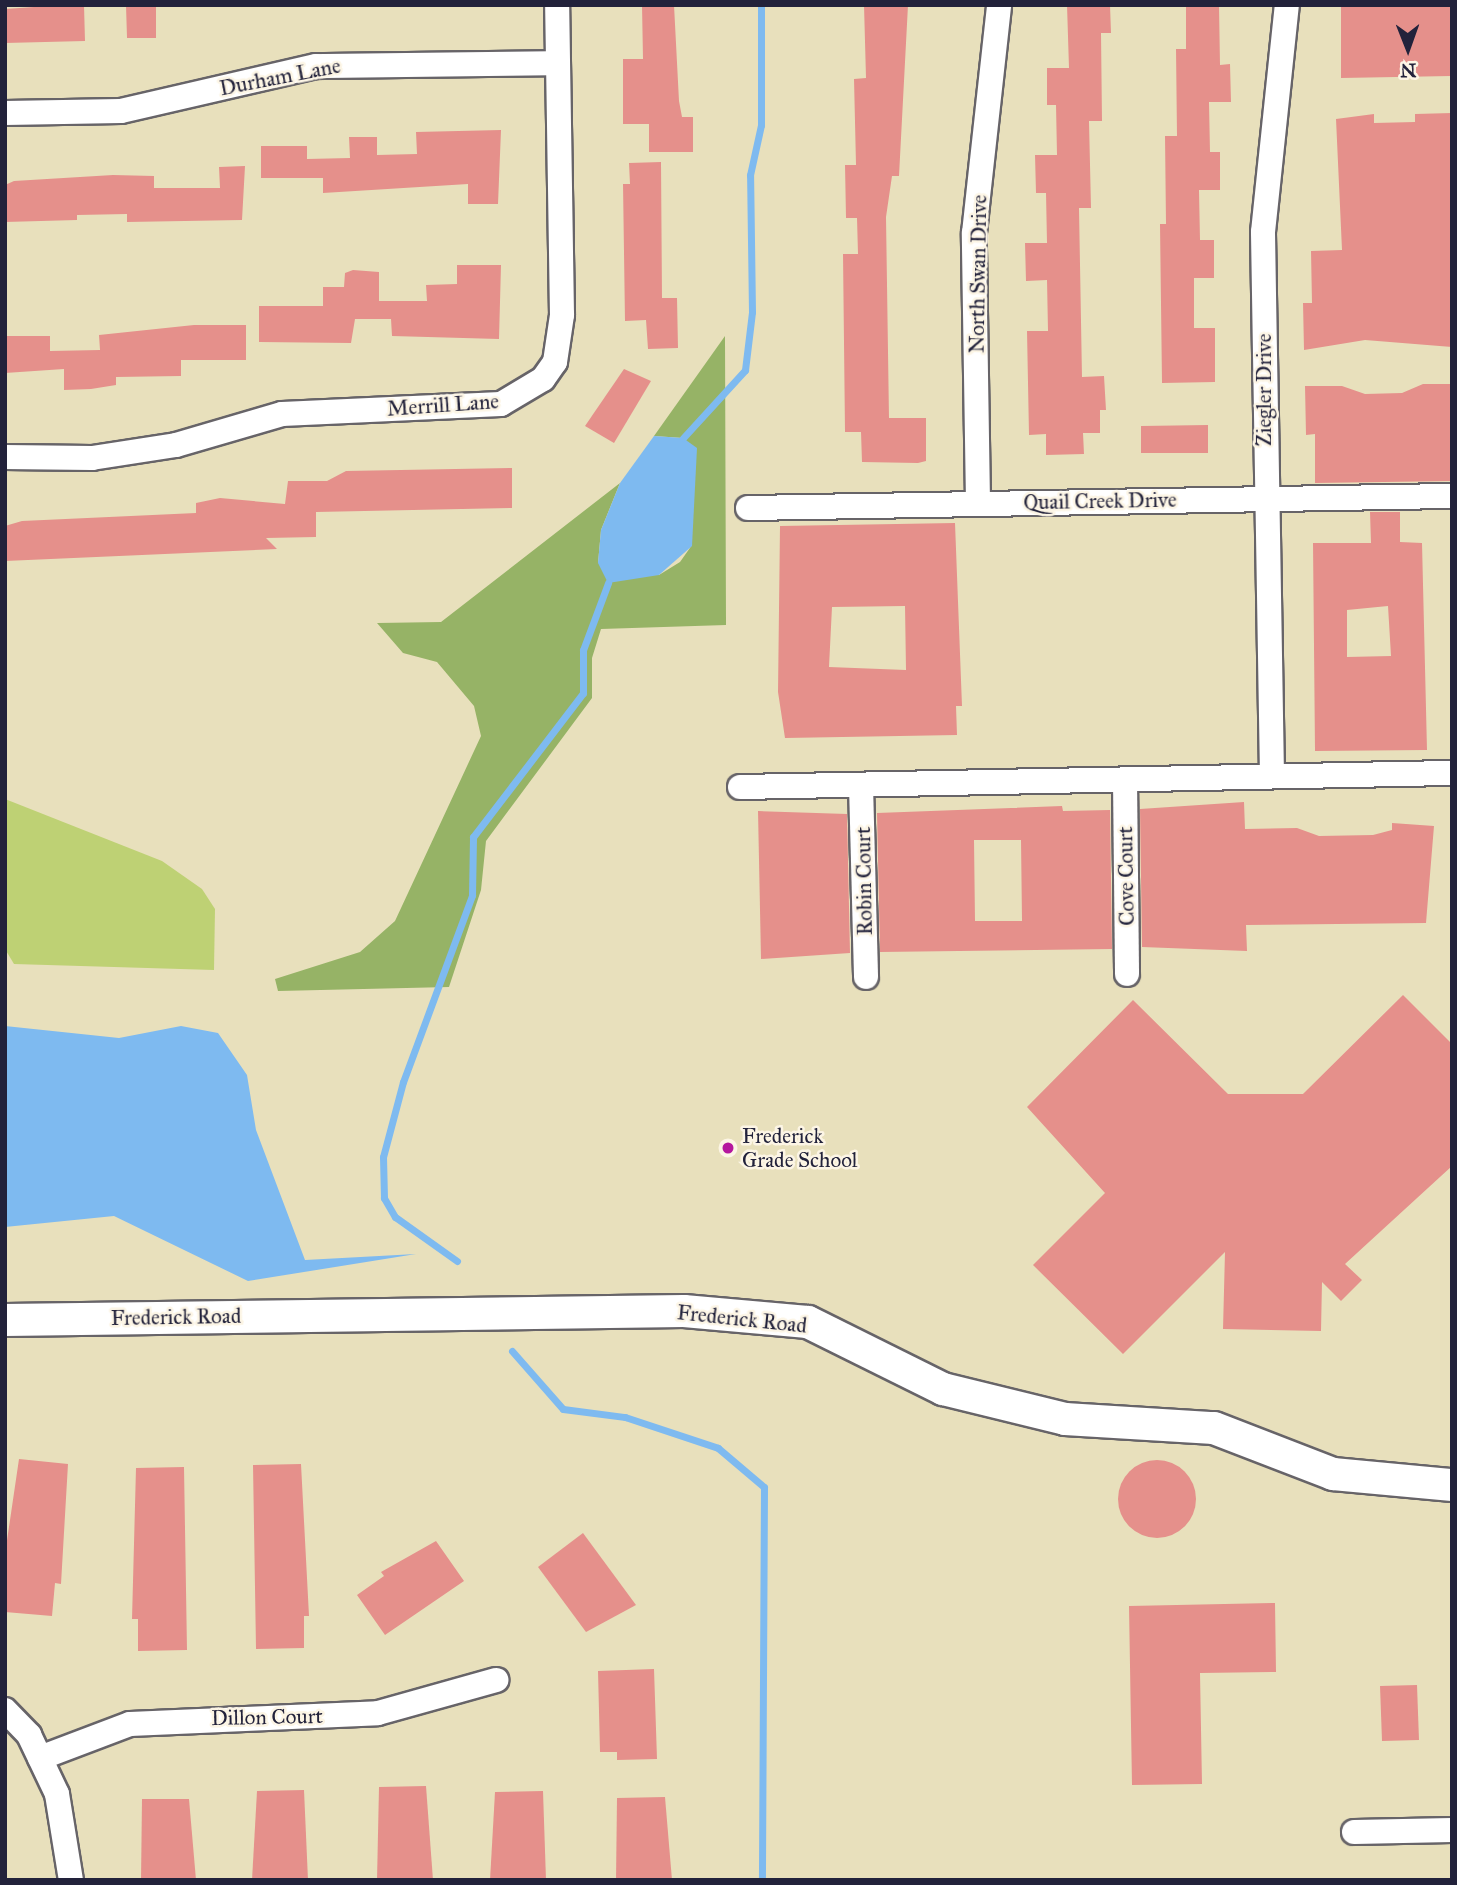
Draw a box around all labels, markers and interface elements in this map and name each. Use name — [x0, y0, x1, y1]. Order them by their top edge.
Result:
north arrow — [1373, 14, 1443, 84]
street label: Durham Lane — [217, 53, 343, 101]
text: N — [1400, 59, 1417, 82]
street label: North Swan Drive — [964, 195, 992, 353]
street label: Ziegler Drive — [1251, 334, 1277, 446]
street label: Merrill Lane — [386, 389, 500, 421]
street label: Quail Creek Drive — [1023, 487, 1177, 515]
street label: Robin Court — [850, 826, 878, 936]
street label: Cove Court — [1113, 826, 1139, 926]
place label: Frederick Grade School — [742, 1123, 858, 1173]
marker: Frederick Grade School — [720, 1140, 736, 1156]
street label: Frederick Road — [676, 1300, 808, 1338]
street label: Frederick Road — [111, 1303, 241, 1331]
street label: Dillon Court — [211, 1703, 323, 1731]

